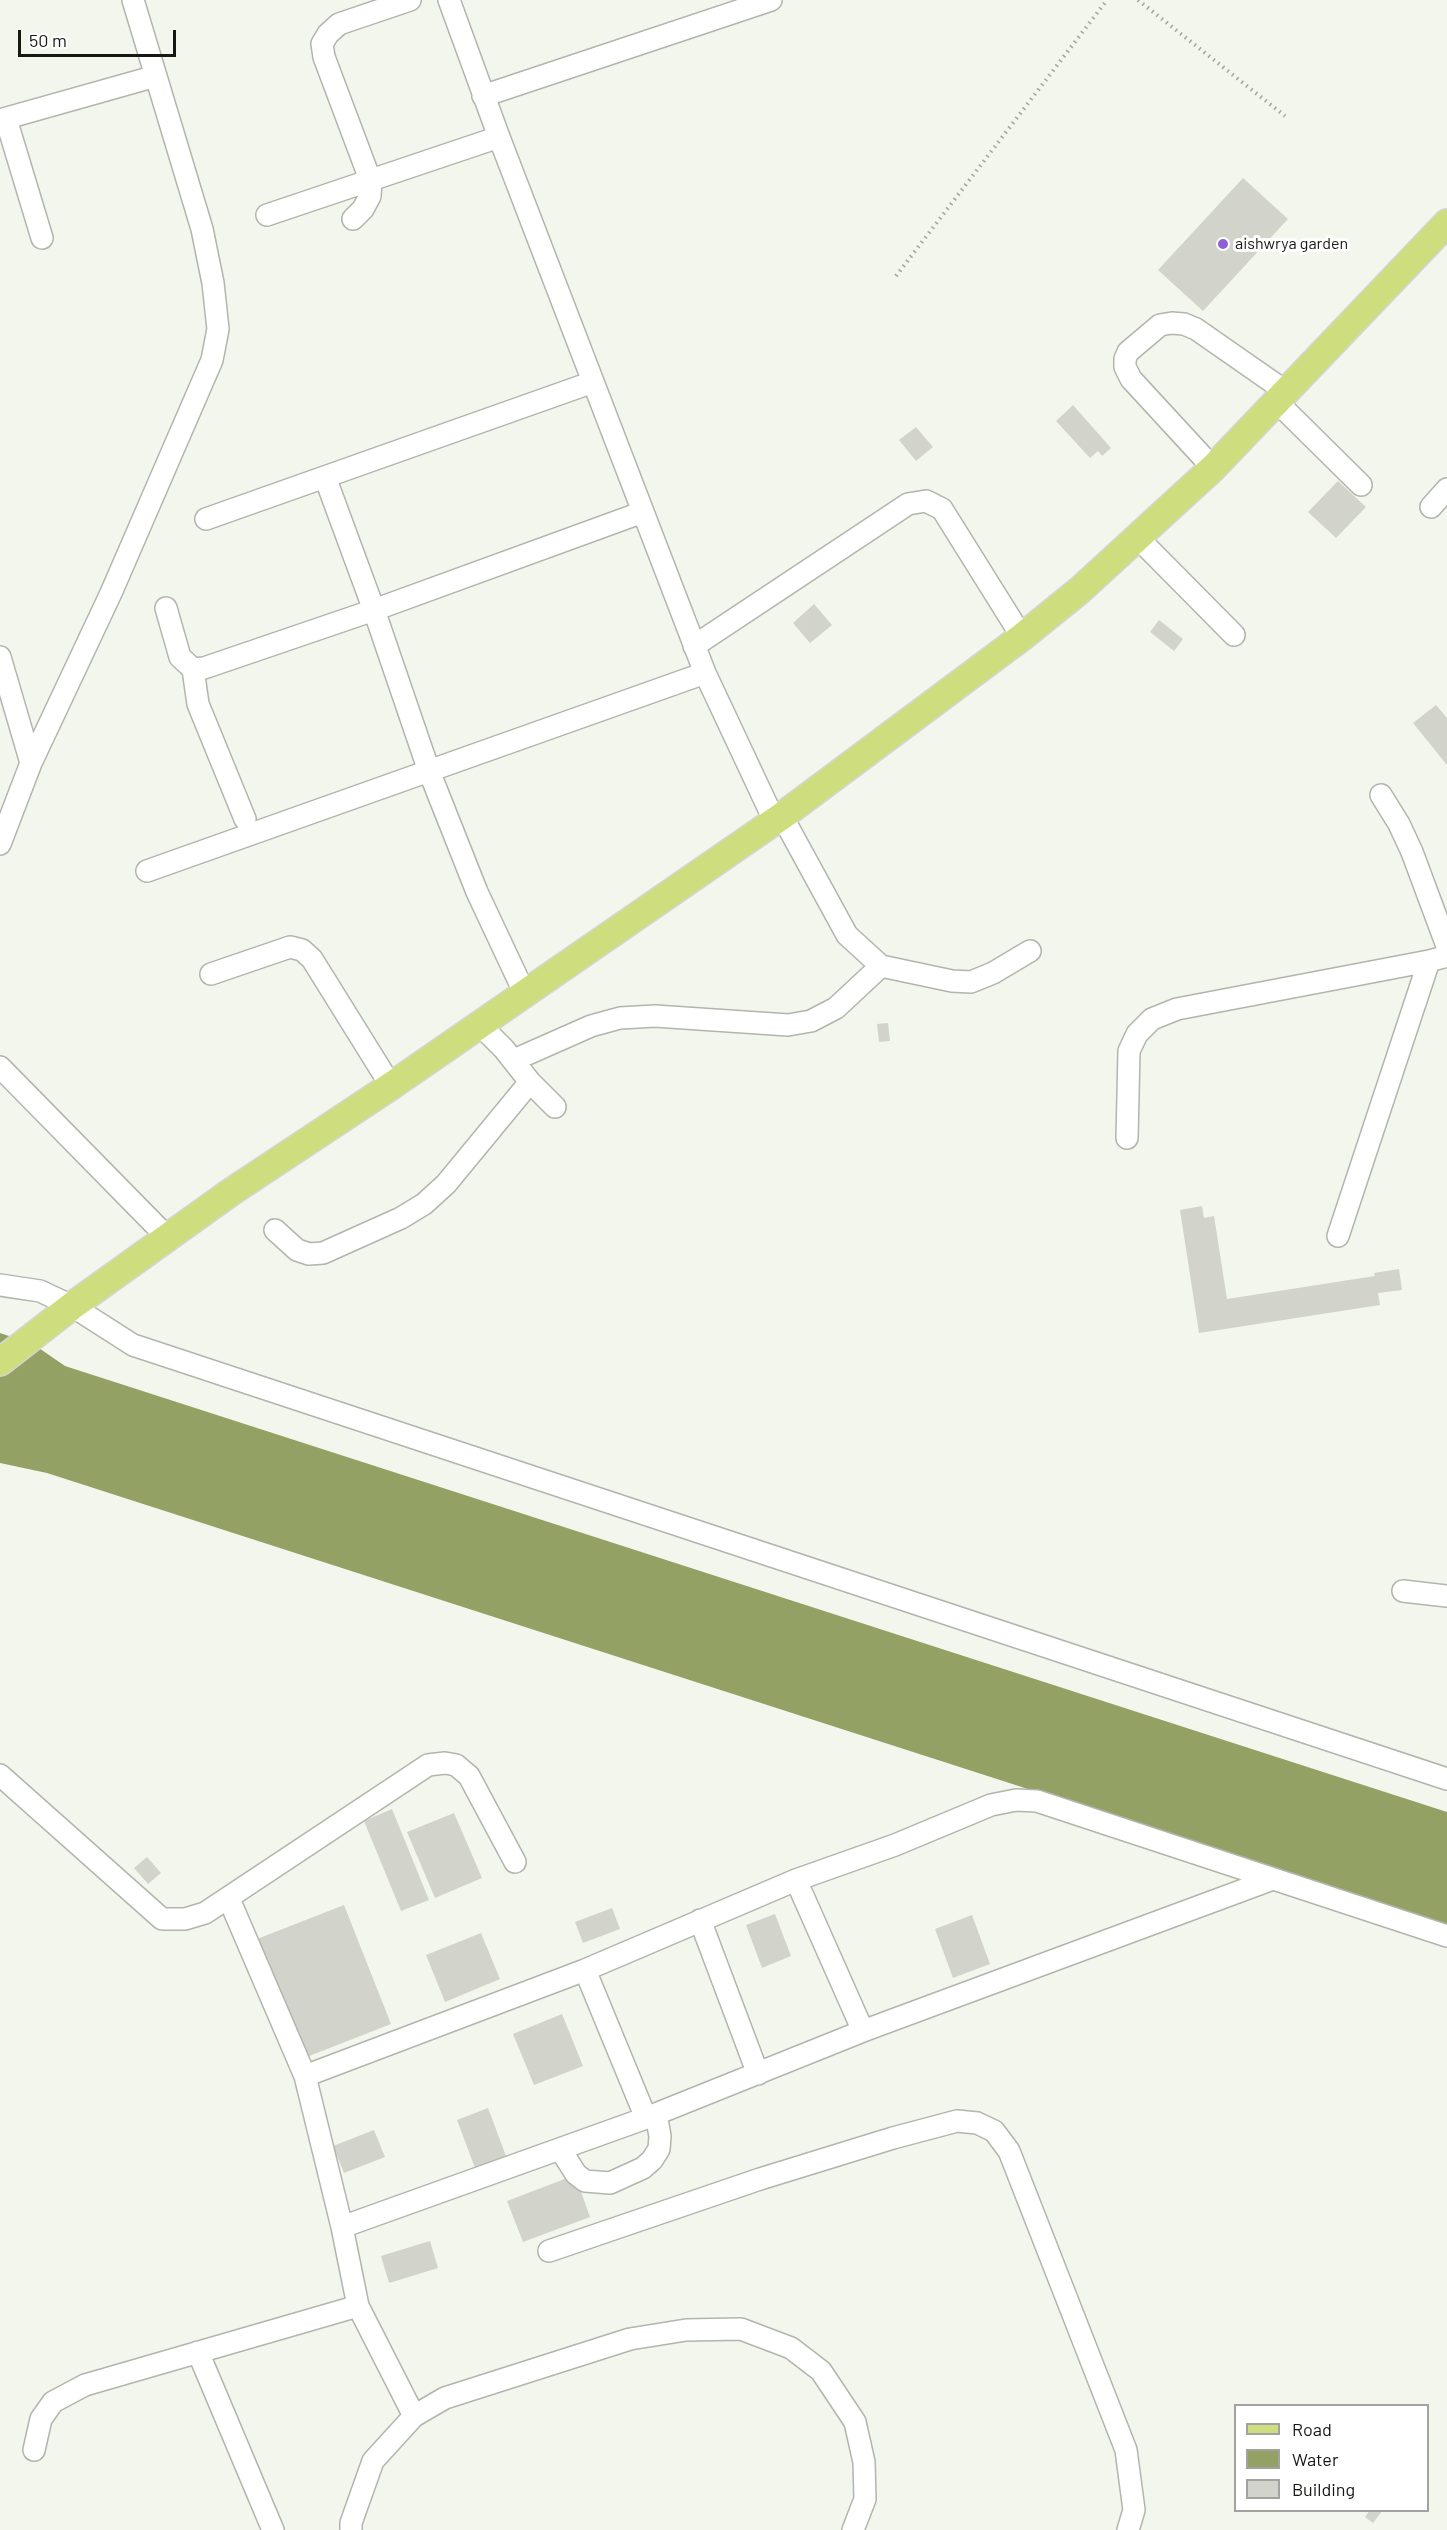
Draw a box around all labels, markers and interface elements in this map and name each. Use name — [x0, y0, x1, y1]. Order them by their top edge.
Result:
scale bar — [21, 18, 178, 56]
text: 50 m — [29, 29, 67, 51]
place label: aishwrya garden — [1235, 234, 1348, 254]
marker: aishwrya garden — [1216, 237, 1230, 251]
legend — [1234, 2404, 1429, 2512]
text: Road — [1292, 2418, 1332, 2440]
text: Water — [1292, 2448, 1339, 2470]
text: Building — [1292, 2478, 1355, 2500]

